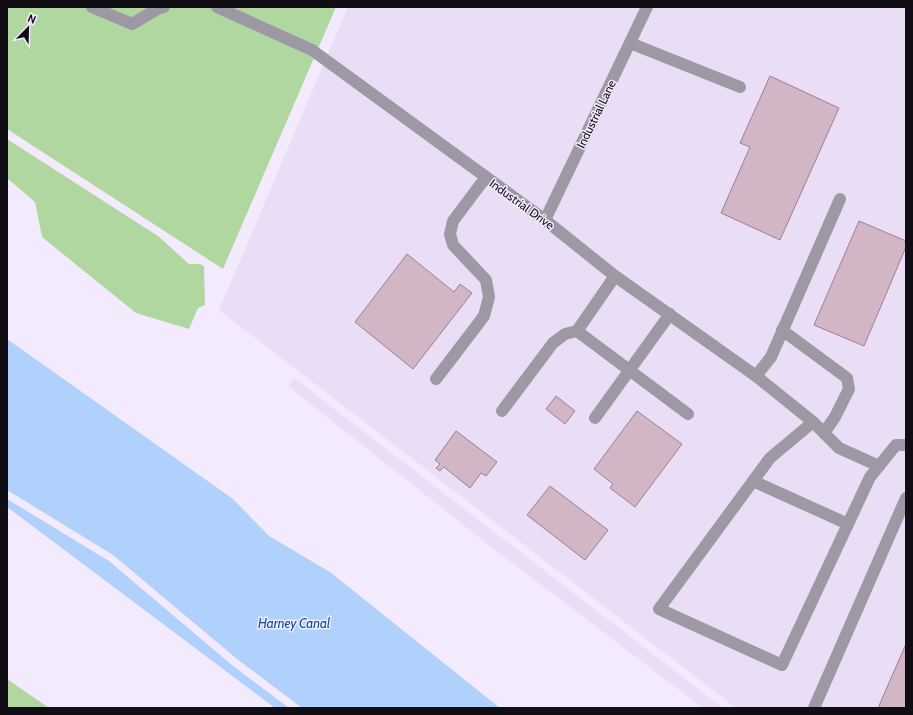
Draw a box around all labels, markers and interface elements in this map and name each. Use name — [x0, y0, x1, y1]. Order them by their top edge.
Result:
north arrow — [8, 8, 48, 48]
text: N — [26, 11, 38, 27]
street label: Industrial Lane — [573, 78, 619, 150]
street label: Industrial Drive — [487, 176, 557, 232]
water label: Harney Canal — [258, 615, 330, 631]

